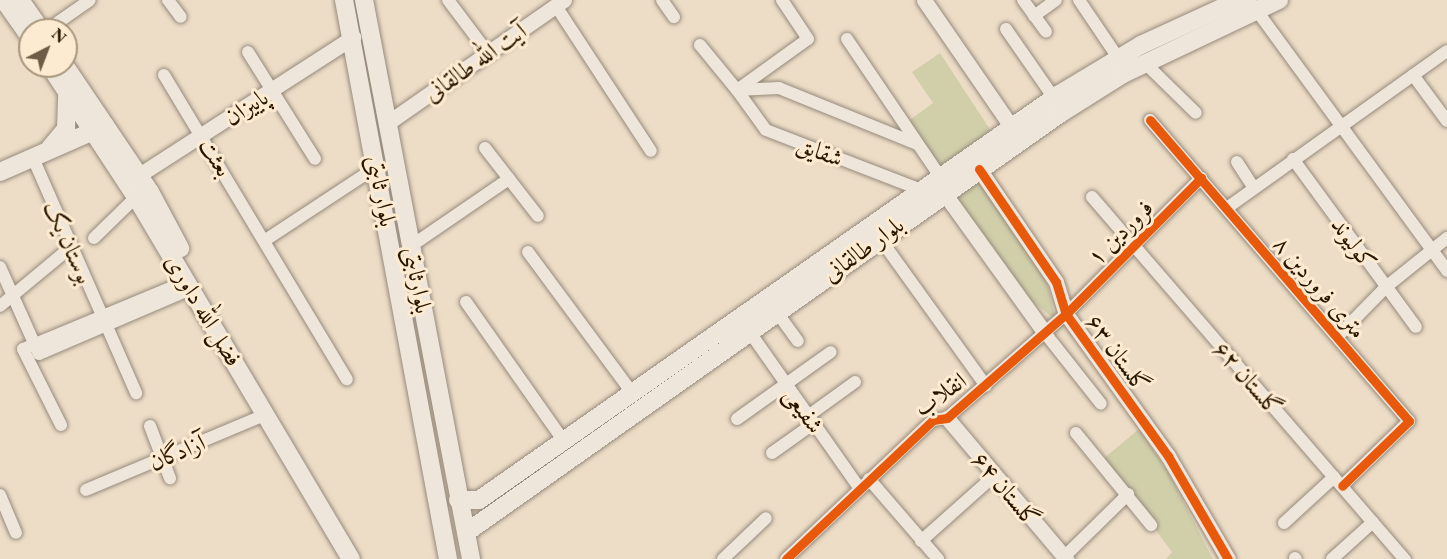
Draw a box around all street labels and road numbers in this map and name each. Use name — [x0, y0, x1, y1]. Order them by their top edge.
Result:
street label: آیت الله طالقانی — [418, 16, 532, 108]
street label: پاییزان — [219, 82, 273, 132]
street label: شقایق — [793, 129, 847, 173]
street label: بعثت — [193, 132, 239, 182]
street label: بلوار ثابتی — [361, 153, 403, 229]
street label: فروردین ۱ — [1081, 193, 1159, 271]
street label: بوستان یک — [38, 196, 100, 288]
street label: بلوار طالقانی — [817, 210, 909, 288]
street label: کولیوند — [1325, 211, 1383, 275]
street label: ۸ متری فروردین — [1268, 230, 1372, 344]
street label: بلوارثابتی — [397, 244, 439, 316]
street label: فضل الله داوری — [159, 249, 249, 371]
street label: گلستان ۶۳ — [1080, 308, 1156, 398]
street label: گلستان ۶۲ — [1208, 334, 1288, 422]
street label: انقلاب — [908, 366, 972, 422]
street label: شفیعی — [778, 381, 830, 439]
street label: آزادگان — [144, 427, 210, 477]
street label: گلستان ۶۴ — [966, 445, 1046, 533]

